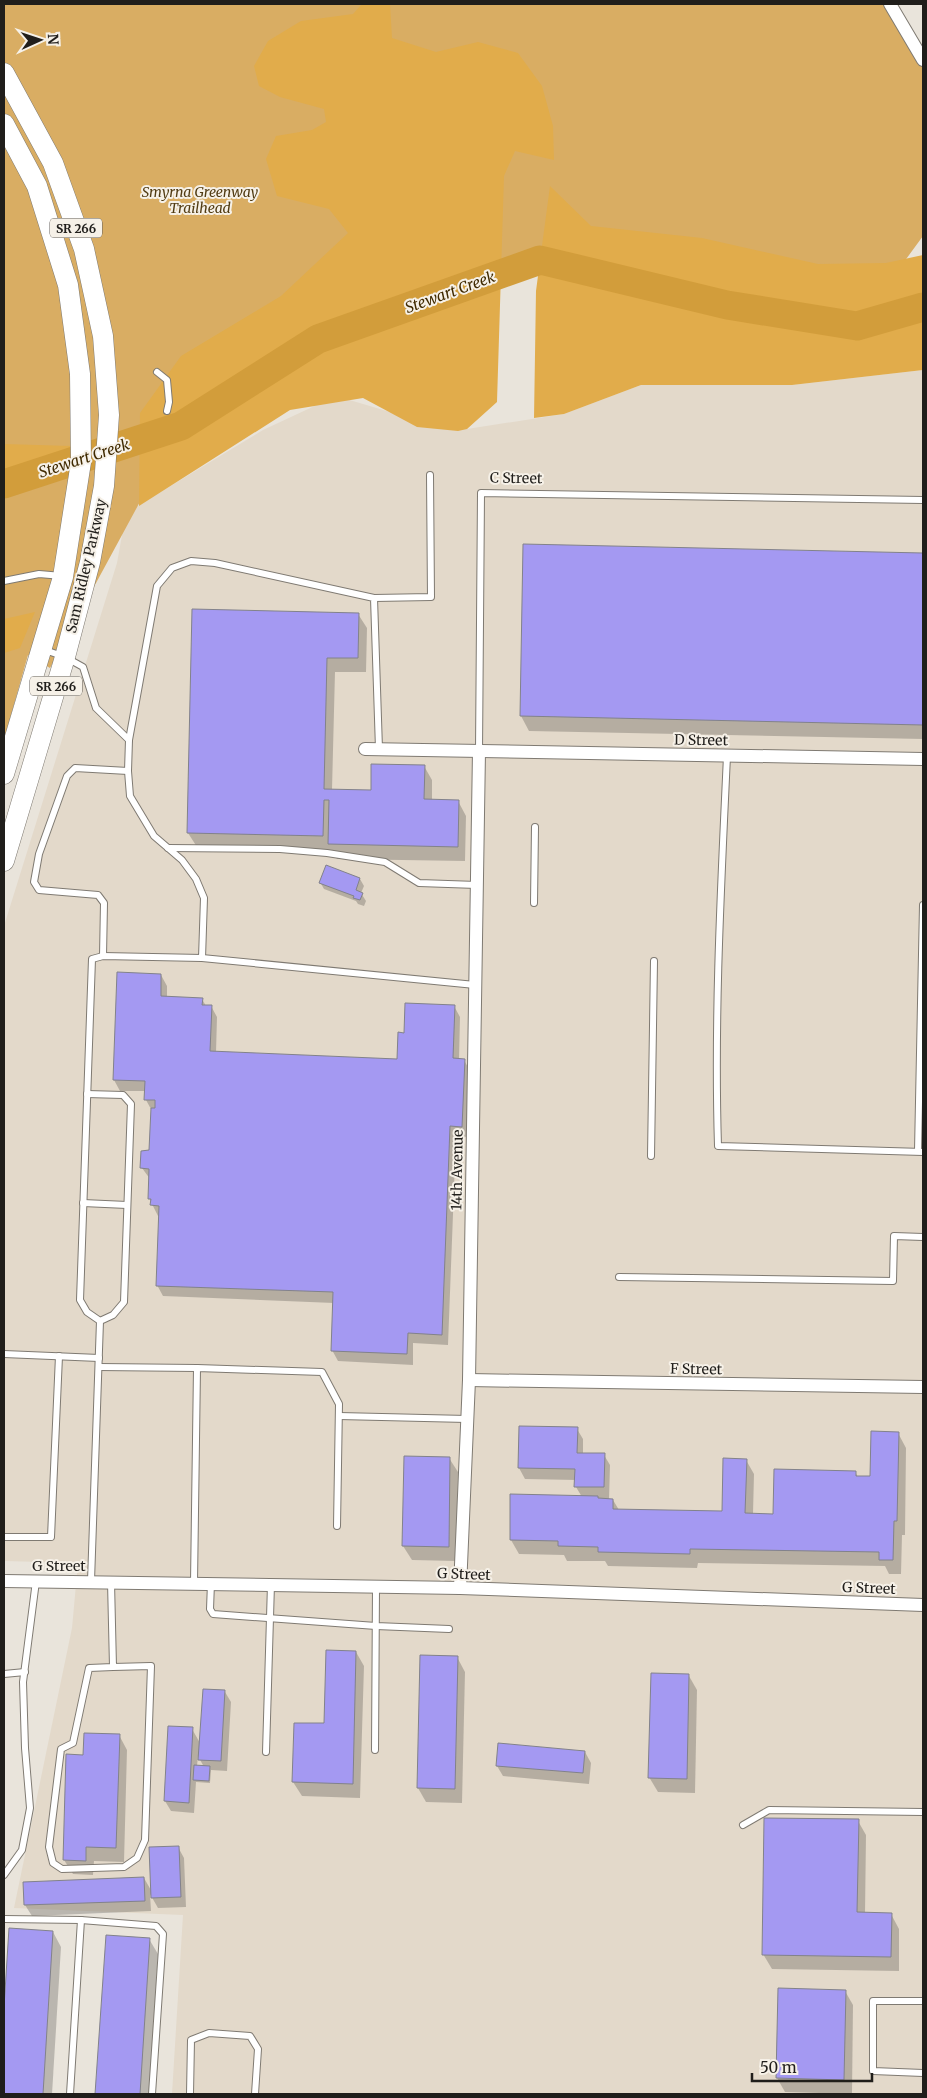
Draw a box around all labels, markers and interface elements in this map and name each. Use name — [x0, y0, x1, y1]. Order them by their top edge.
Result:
north arrow — [15, 15, 65, 65]
text: N — [44, 33, 62, 45]
park label: Smyrna Greenway Trailhead — [142, 183, 259, 217]
road number: SR 266 — [50, 218, 102, 238]
water label: Stewart Creek — [402, 267, 498, 317]
water label: Stewart Creek — [36, 434, 133, 482]
street label: C Street — [490, 469, 543, 487]
street label: Sam Ridley Parkway — [62, 496, 110, 635]
road number: SR 266 — [30, 676, 82, 696]
street label: D Street — [674, 731, 729, 749]
street label: 14th Avenue — [447, 1129, 467, 1211]
street label: F Street — [670, 1360, 723, 1378]
street label: G Street — [32, 1557, 86, 1575]
street label: G Street — [437, 1564, 492, 1584]
street label: G Street — [842, 1578, 897, 1598]
scale bar — [752, 2050, 872, 2082]
text: 50 m — [760, 2058, 797, 2077]

